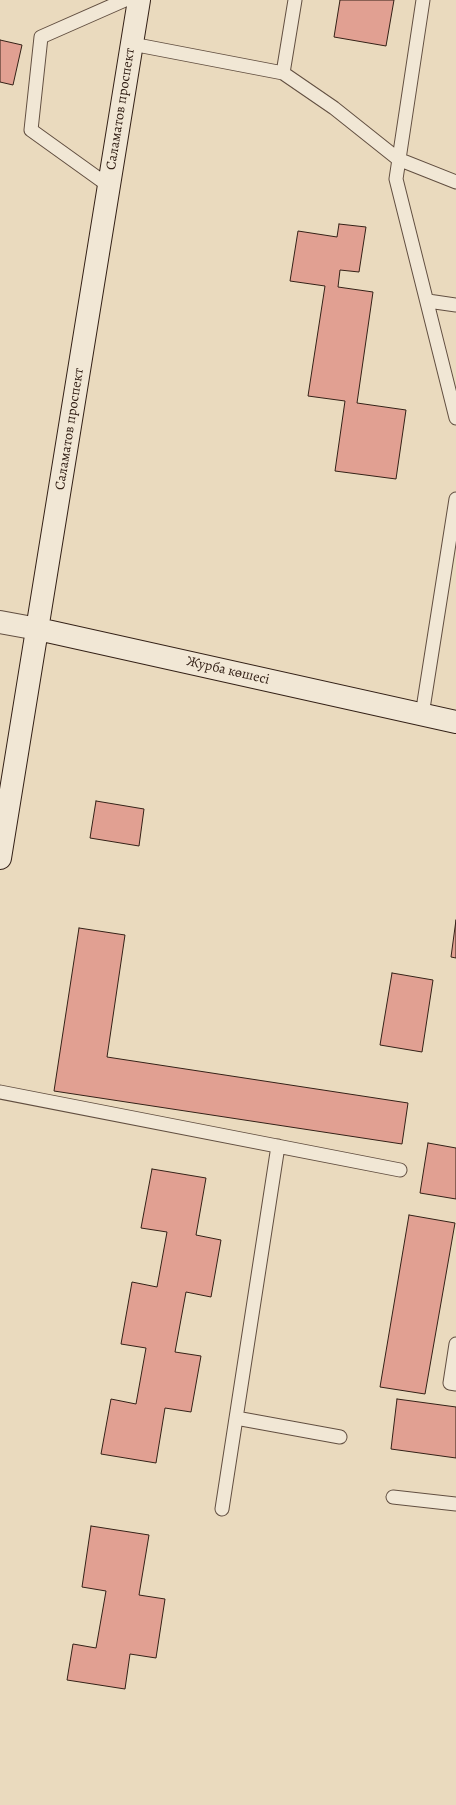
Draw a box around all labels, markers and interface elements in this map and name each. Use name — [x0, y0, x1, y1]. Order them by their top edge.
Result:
street label: Саламатов проспект — [103, 47, 139, 171]
street label: Саламатов проспект — [52, 367, 88, 491]
street label: Журба көшесі — [185, 653, 271, 689]

